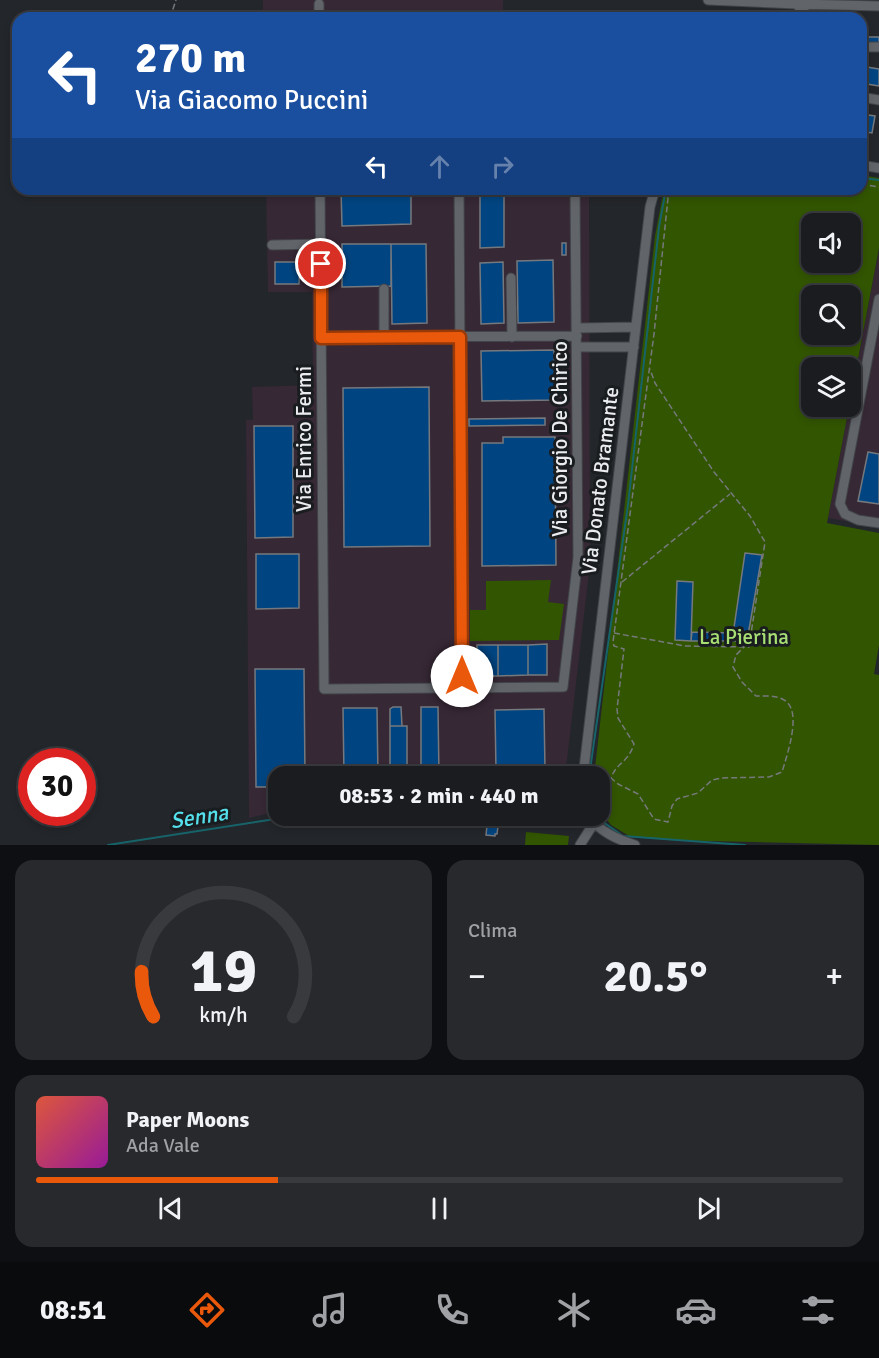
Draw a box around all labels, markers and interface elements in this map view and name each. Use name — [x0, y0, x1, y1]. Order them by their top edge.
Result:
text: 270 m — [135, 33, 246, 84]
icon: left — [36, 36, 114, 114]
text: Via Giacomo Puccini — [135, 84, 368, 117]
icon: left — [360, 150, 393, 183]
icon: ahead — [423, 150, 456, 183]
icon: right — [486, 150, 519, 183]
map controls — [801, 213, 861, 417]
button: sound — [801, 213, 861, 273]
pin — [295, 238, 346, 289]
icon: arrive — [304, 247, 337, 280]
button: search — [801, 285, 861, 345]
street label: Via Giorgio De Chirico — [547, 341, 573, 537]
button: layers — [801, 357, 861, 417]
street label: Via Enrico Fermi — [291, 366, 317, 512]
street label: Via Donato Bramante — [576, 385, 624, 577]
park label: La Pierina — [699, 624, 789, 650]
position arrow — [430, 644, 494, 708]
speed limit sign: 30 — [18, 748, 96, 826]
text: 08:53 · 2 min · 440 m — [339, 782, 539, 809]
water label: Senna — [168, 798, 231, 834]
text: Clima — [468, 918, 517, 943]
text: 19 — [190, 932, 257, 1009]
text: 20.5° — [604, 949, 707, 1004]
text: − — [468, 956, 486, 997]
text: + — [825, 956, 843, 997]
text: km/h — [199, 1002, 248, 1028]
text: Paper Moons — [126, 1106, 249, 1133]
text: Ada Vale — [126, 1133, 200, 1158]
icon: previous — [154, 1192, 187, 1225]
icon: pause — [423, 1192, 456, 1225]
icon: next — [692, 1192, 725, 1225]
icon: directions — [186, 1289, 228, 1331]
icon: music — [309, 1289, 351, 1331]
icon: phone — [431, 1289, 473, 1331]
icon: climate — [553, 1289, 595, 1331]
icon: car — [675, 1289, 717, 1331]
icon: filters — [797, 1289, 839, 1331]
text: 08:51 — [40, 1294, 106, 1327]

